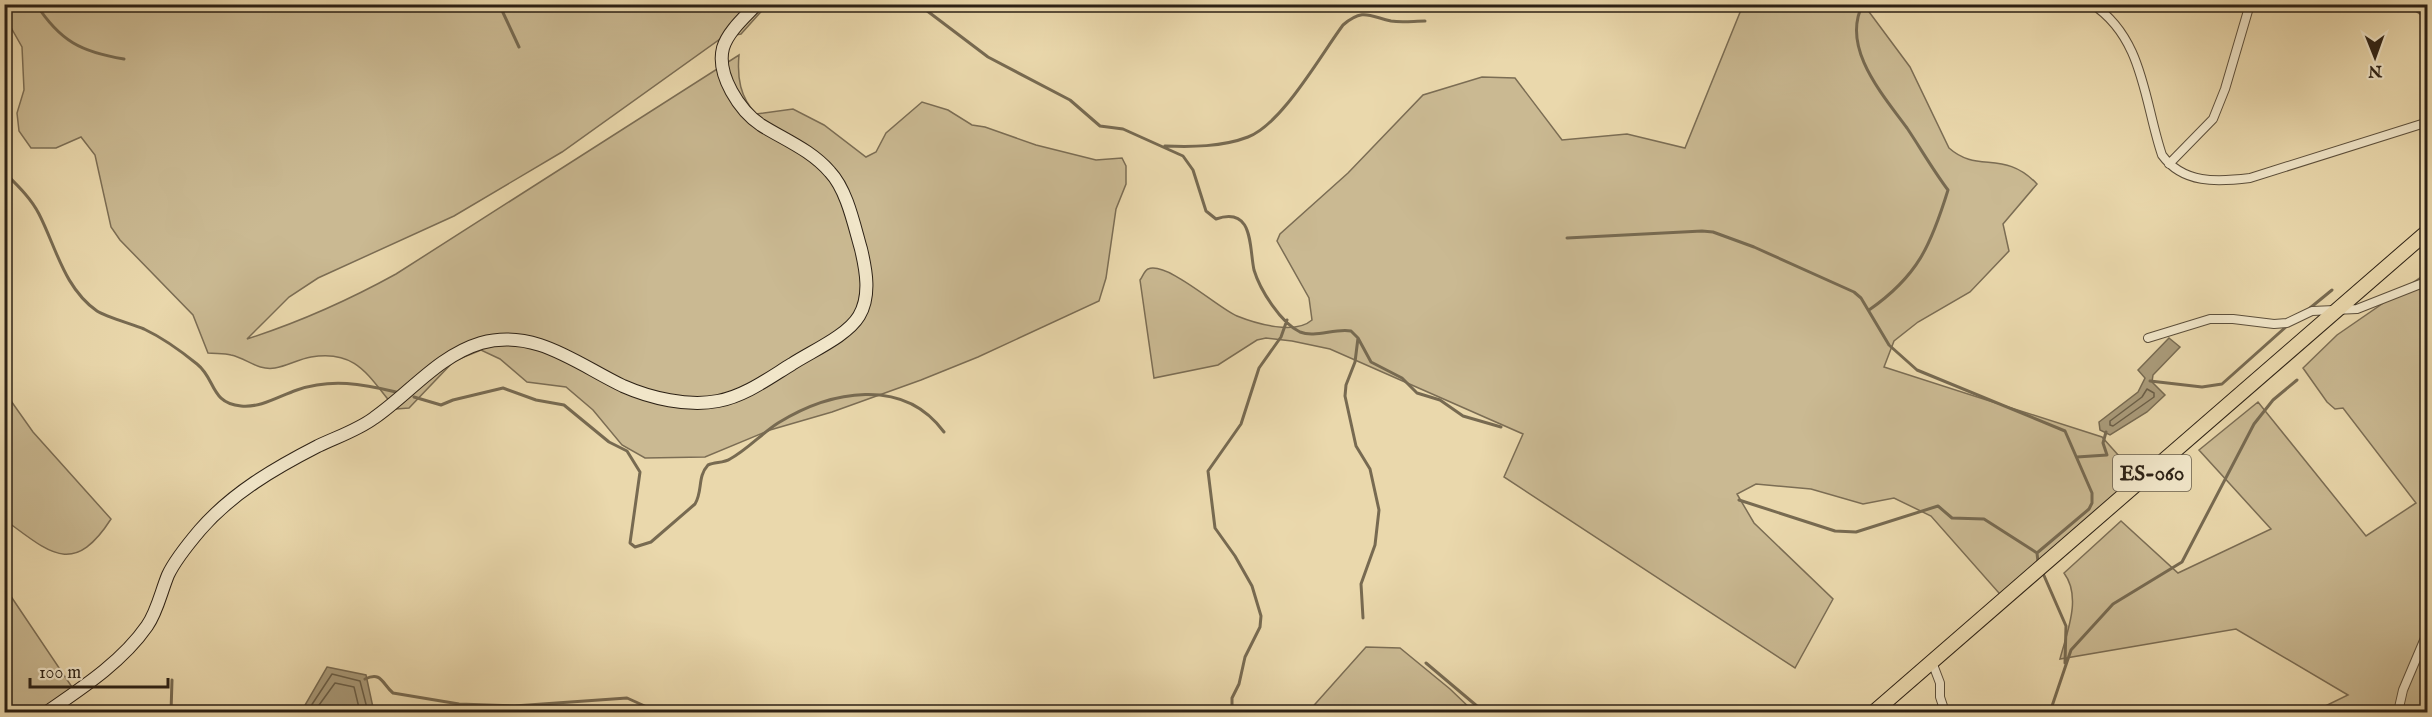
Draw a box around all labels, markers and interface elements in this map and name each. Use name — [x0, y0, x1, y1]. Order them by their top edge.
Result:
north arrow — [2345, 27, 2405, 87]
text: N — [2368, 60, 2383, 80]
road number: ES-060 — [2113, 455, 2191, 491]
scale bar — [30, 651, 168, 689]
text: 100 m — [39, 662, 81, 685]

